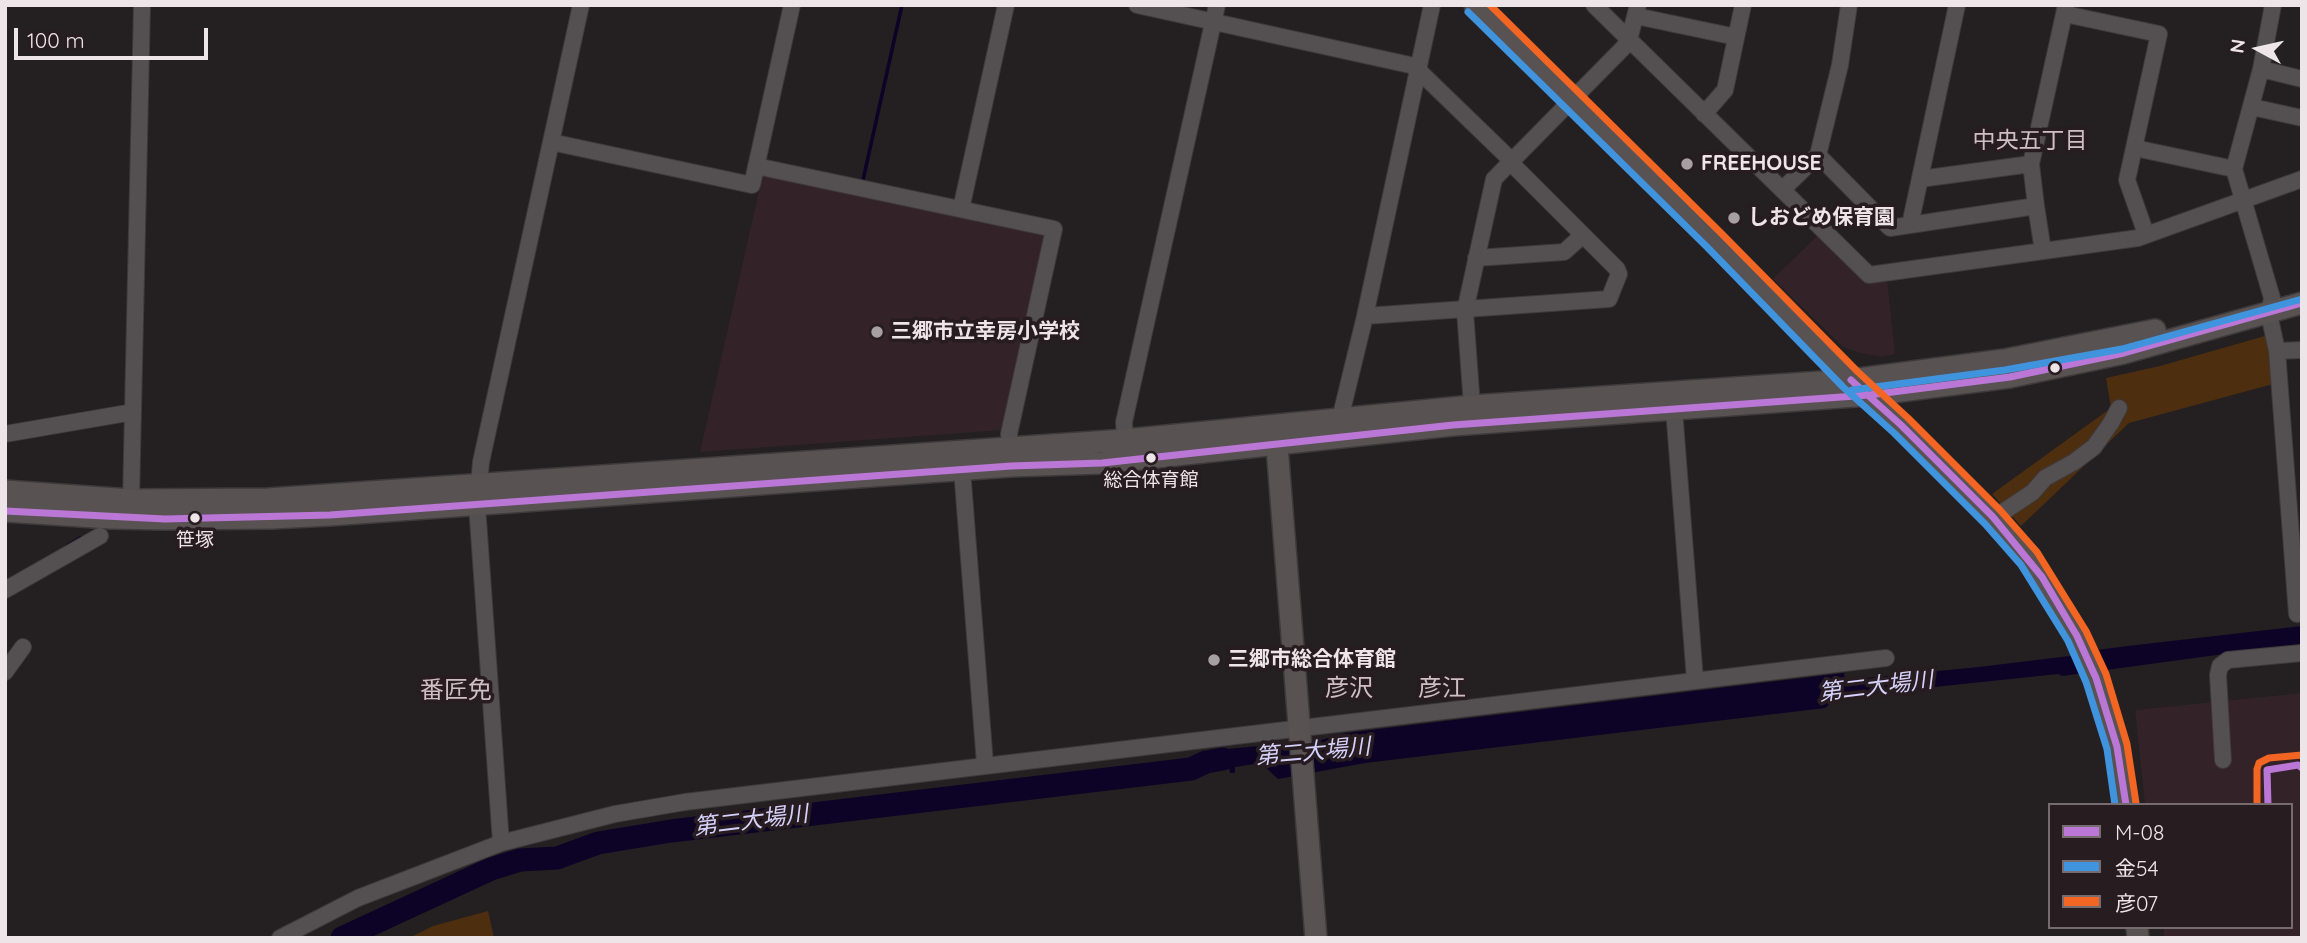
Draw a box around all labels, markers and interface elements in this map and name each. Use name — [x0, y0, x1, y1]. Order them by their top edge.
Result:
scale bar — [18, 14, 212, 58]
north arrow — [2223, 14, 2293, 84]
text: 100 m — [27, 27, 85, 53]
text: N — [2224, 37, 2250, 55]
district label: 中央五丁目 — [1973, 127, 2087, 155]
place label: FREEHOUSE — [1701, 151, 1821, 177]
marker: FREEHOUSE — [1679, 156, 1695, 172]
place label: しおどめ保育園 — [1748, 205, 1895, 231]
marker: しおどめ保育園 — [1726, 210, 1742, 226]
place label: 三郷市立幸房小学校 — [891, 319, 1080, 345]
marker: 三郷市立幸房小学校 — [869, 324, 885, 340]
unlabelled marker — [2048, 361, 2062, 375]
marker: 総合体育館 — [1144, 451, 1158, 465]
place label: 総合体育館 — [1104, 469, 1198, 491]
marker: 笹塚 — [188, 511, 202, 525]
place label: 笹塚 — [176, 529, 214, 551]
place label: 三郷市総合体育館 — [1228, 647, 1396, 673]
marker: 三郷市総合体育館 — [1206, 652, 1222, 668]
water label: 第二大場川 — [1817, 666, 1935, 708]
district label: 彦沢 — [1325, 675, 1373, 703]
district label: 彦江 — [1418, 675, 1466, 703]
district label: 番匠免 — [420, 677, 492, 705]
water label: 第二大場川 — [1255, 733, 1371, 771]
water label: 第二大場川 — [692, 800, 810, 842]
legend — [2048, 803, 2293, 929]
text: M-08 — [2115, 819, 2164, 845]
text: 金54 — [2115, 855, 2159, 881]
text: 彦07 — [2115, 890, 2158, 916]

